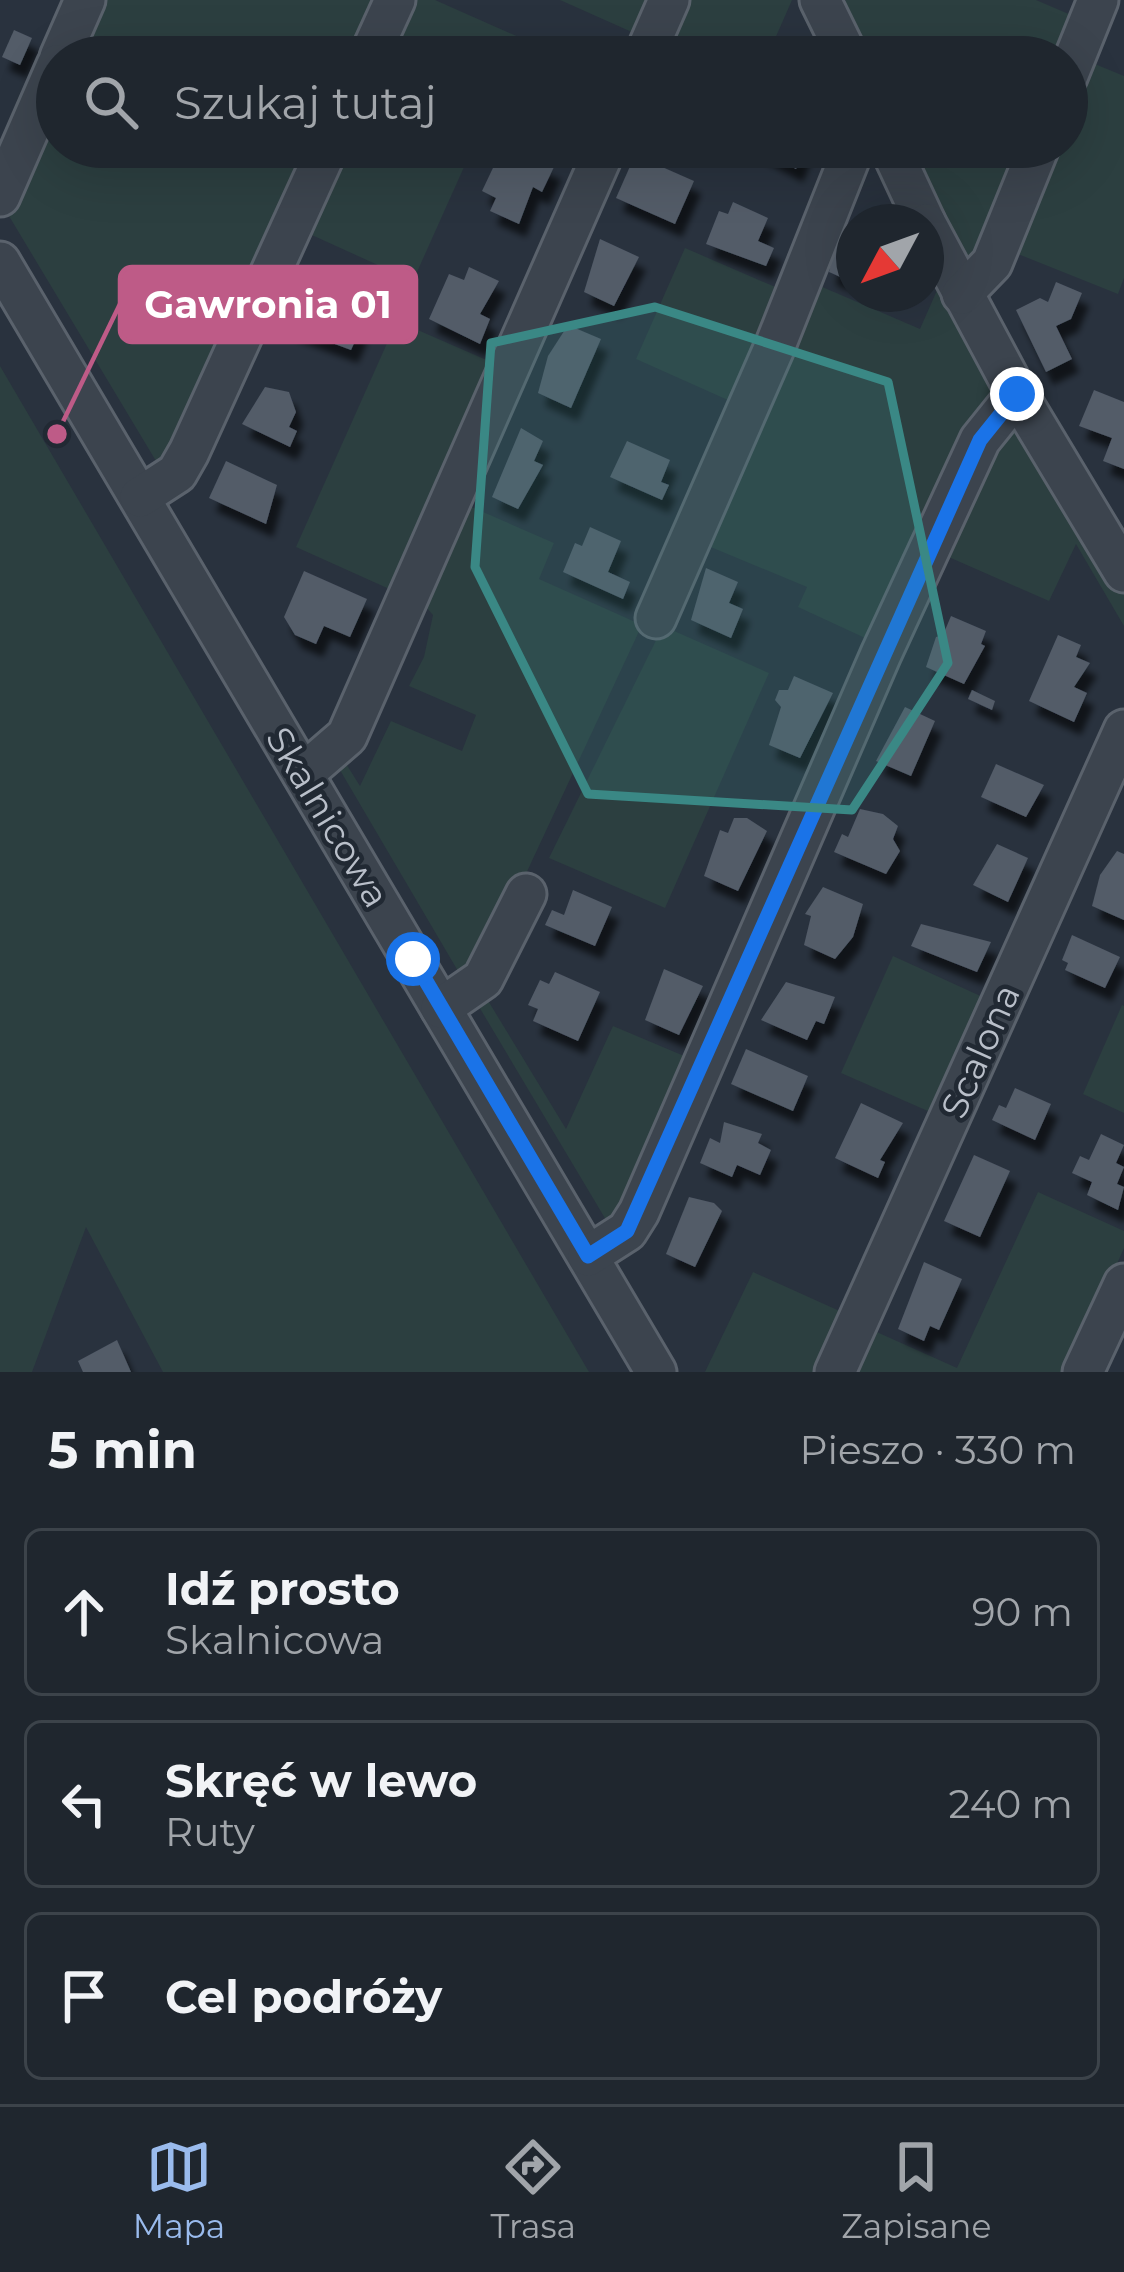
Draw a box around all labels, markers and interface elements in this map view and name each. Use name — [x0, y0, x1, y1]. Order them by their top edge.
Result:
search box — [36, 36, 1088, 168]
icon: search — [78, 69, 144, 135]
text: Szukaj tutaj — [174, 75, 437, 130]
north arrow — [836, 204, 944, 312]
callout: Gawronia 01 — [120, 267, 416, 342]
text: Gawronia 01 — [144, 280, 392, 328]
route end — [990, 367, 1044, 421]
street label: Skalnicowa — [257, 719, 399, 915]
route start — [386, 932, 440, 986]
street label: Scalona — [931, 977, 1029, 1125]
text: 5 min — [48, 1419, 197, 1481]
text: Pieszo · 330 m — [799, 1426, 1076, 1474]
text: Idź prosto — [165, 1561, 400, 1616]
icon: ahead — [51, 1579, 117, 1645]
text: 90 m — [972, 1588, 1073, 1636]
text: Skalnicowa — [165, 1616, 384, 1664]
text: Skręć w lewo — [165, 1753, 477, 1808]
icon: left — [51, 1771, 117, 1837]
text: 240 m — [949, 1780, 1073, 1828]
text: Ruty — [165, 1808, 255, 1856]
icon: arrive — [51, 1963, 117, 2029]
text: Cel podróży — [165, 1969, 442, 2024]
tab: Mapa — [133, 2134, 225, 2246]
tab: Trasa — [491, 2134, 576, 2246]
tab: Zapisane — [841, 2134, 991, 2246]

